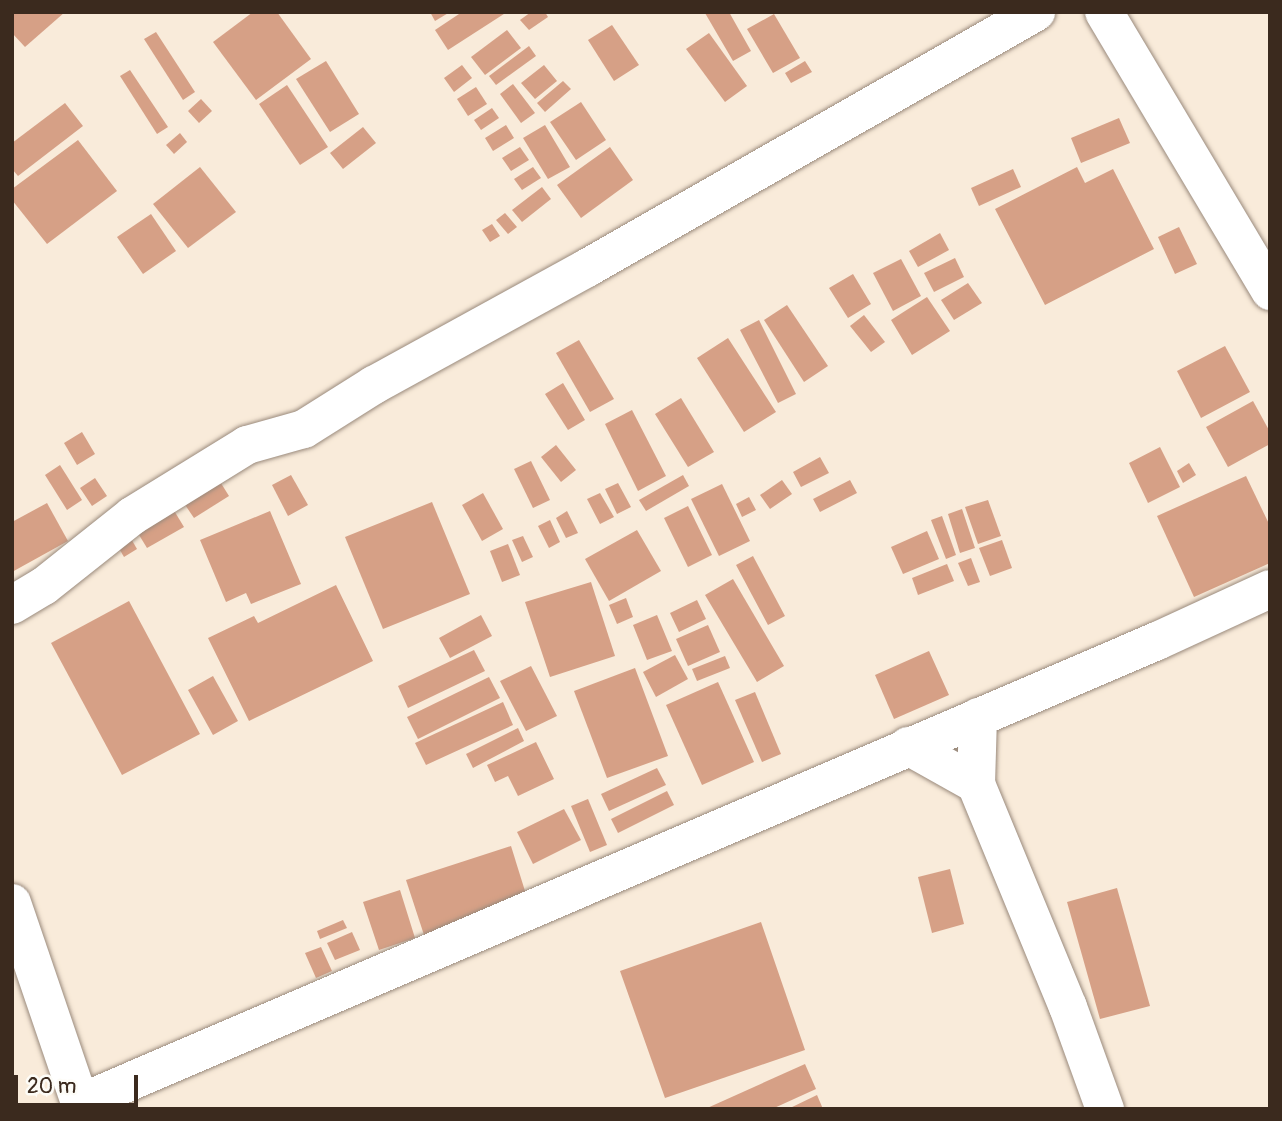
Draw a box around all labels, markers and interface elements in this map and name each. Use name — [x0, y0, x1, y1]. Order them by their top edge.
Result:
scale bar — [18, 1062, 142, 1106]
text: 20 m — [27, 1073, 76, 1100]

